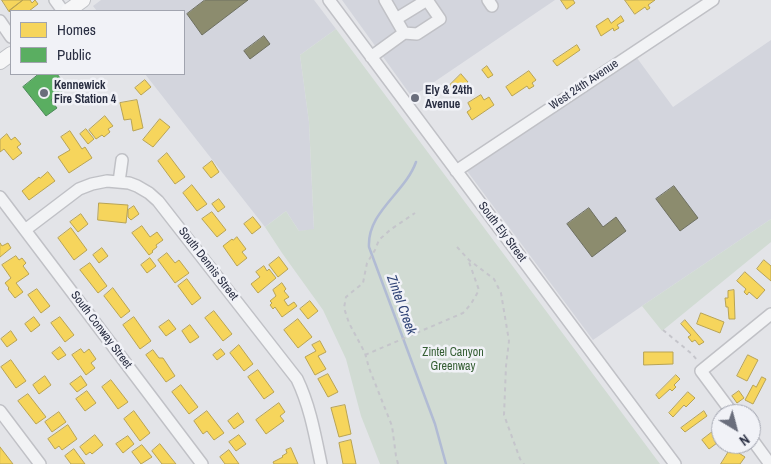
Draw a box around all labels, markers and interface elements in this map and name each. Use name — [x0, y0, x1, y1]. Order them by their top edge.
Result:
legend — [10, 10, 185, 75]
text: Homes — [57, 19, 96, 40]
text: Public — [57, 44, 91, 65]
street label: West 24th Avenue — [547, 57, 621, 113]
place label: Kennewick Fire Station 4 — [54, 79, 116, 107]
place label: Ely & 24th Avenue — [425, 84, 473, 112]
marker: Kennewick Fire Station 4 — [38, 87, 50, 99]
marker: Ely & 24th Avenue — [409, 92, 421, 104]
street label: South Ely Street — [475, 199, 529, 265]
street label: South Dennis Street — [175, 225, 241, 303]
water label: Zintel Creek — [382, 273, 420, 337]
street label: South Conway Street — [67, 289, 135, 371]
park label: Zintel Canyon Greenway — [422, 346, 484, 374]
north arrow — [711, 404, 761, 454]
text: N — [736, 430, 753, 450]

